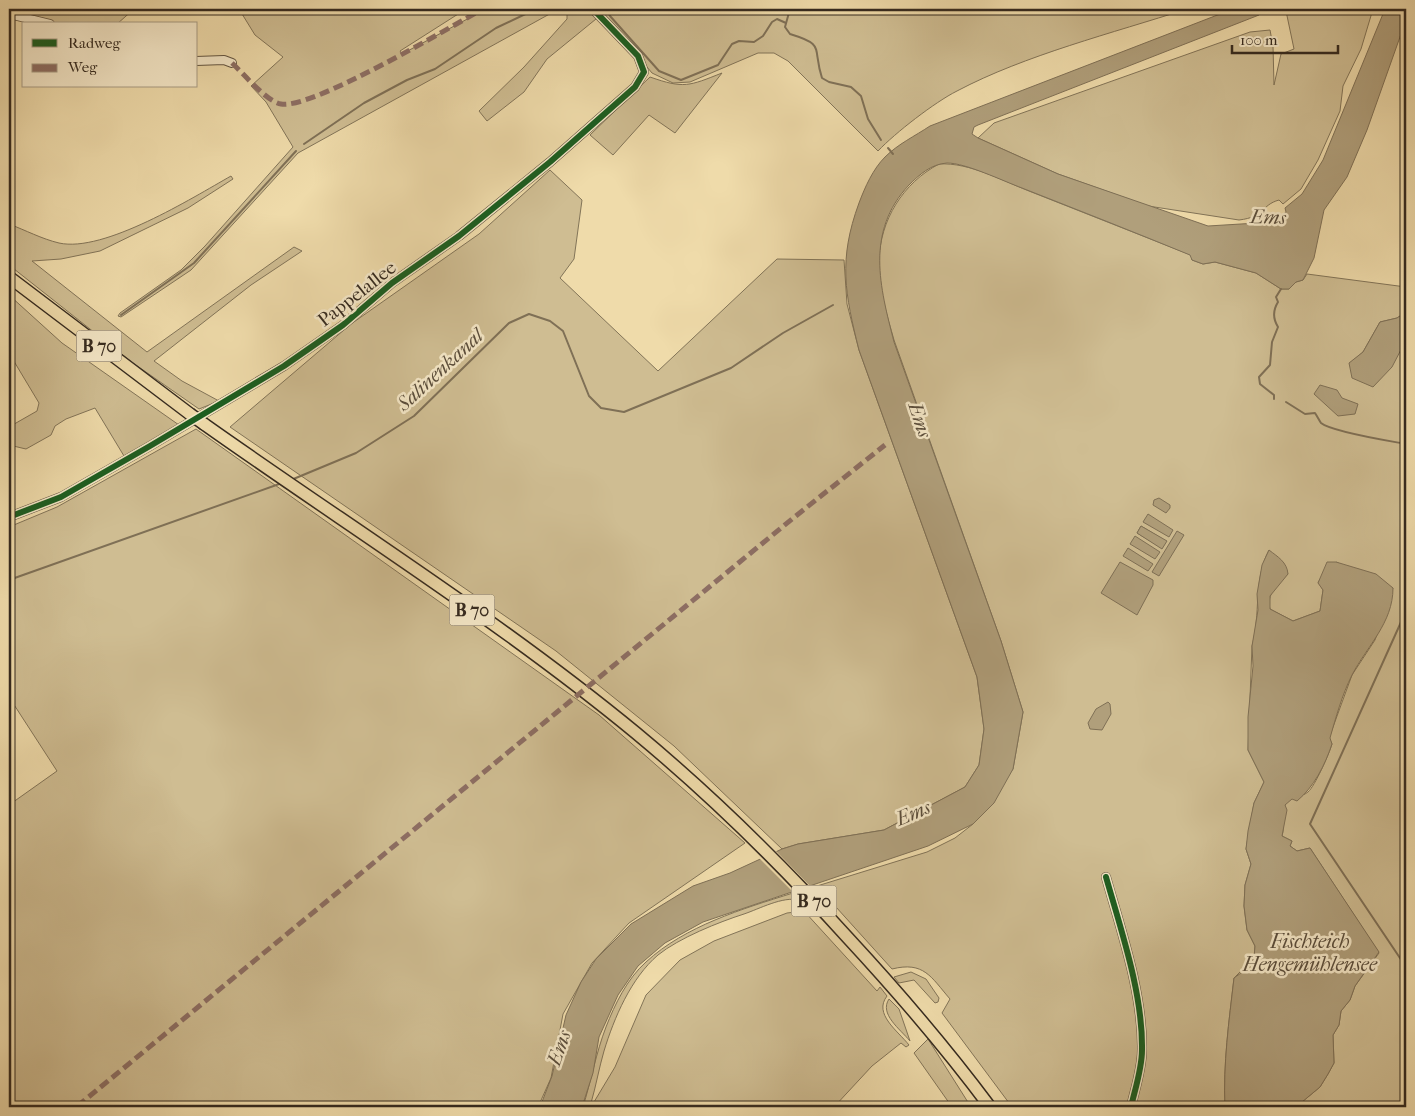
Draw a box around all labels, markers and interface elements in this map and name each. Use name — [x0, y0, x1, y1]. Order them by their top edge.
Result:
legend — [22, 22, 198, 88]
scale bar — [1232, 22, 1339, 54]
text: 100 m — [1240, 31, 1278, 49]
text: Radweg — [68, 34, 121, 52]
text: Weg — [67, 58, 98, 76]
water label: Ems — [1249, 205, 1287, 229]
street label: Pappelallee — [313, 257, 401, 331]
water label: Salinenkanal — [392, 323, 489, 416]
road number: B 70 — [76, 331, 122, 362]
water label: Ems — [903, 399, 937, 441]
road number: B 70 — [450, 594, 494, 626]
water label: Ems — [891, 795, 935, 831]
road number: B 70 — [792, 886, 836, 916]
water label: Fischteich Hengemühlensee — [1242, 930, 1378, 976]
water label: Ems — [542, 1027, 576, 1070]

